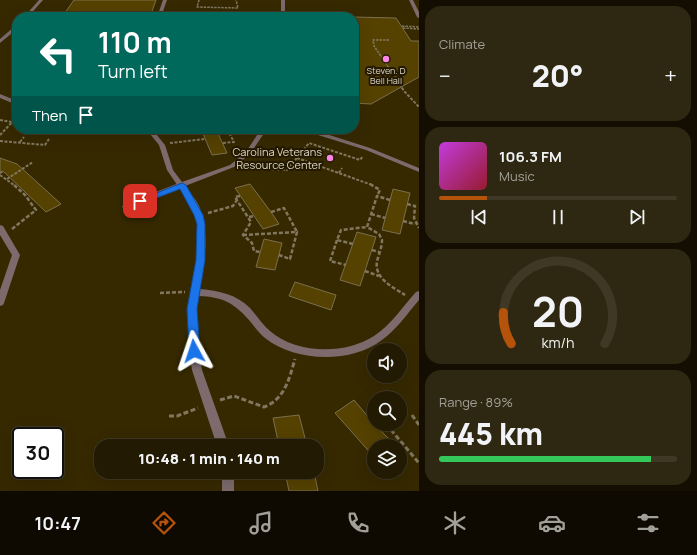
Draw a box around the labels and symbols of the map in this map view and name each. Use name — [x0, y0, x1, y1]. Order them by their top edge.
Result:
marker: Steven. D Bell Hall — [381, 54, 391, 64]
place label: Steven. D Bell Hall — [366, 64, 406, 87]
place label: Carolina Veterans Resource Center — [232, 144, 322, 172]
marker: Carolina Veterans Resource Center — [325, 153, 335, 163]
pin — [123, 184, 157, 218]
position arrow — [173, 330, 215, 372]
speed limit sign: 30 — [12, 427, 64, 479]

